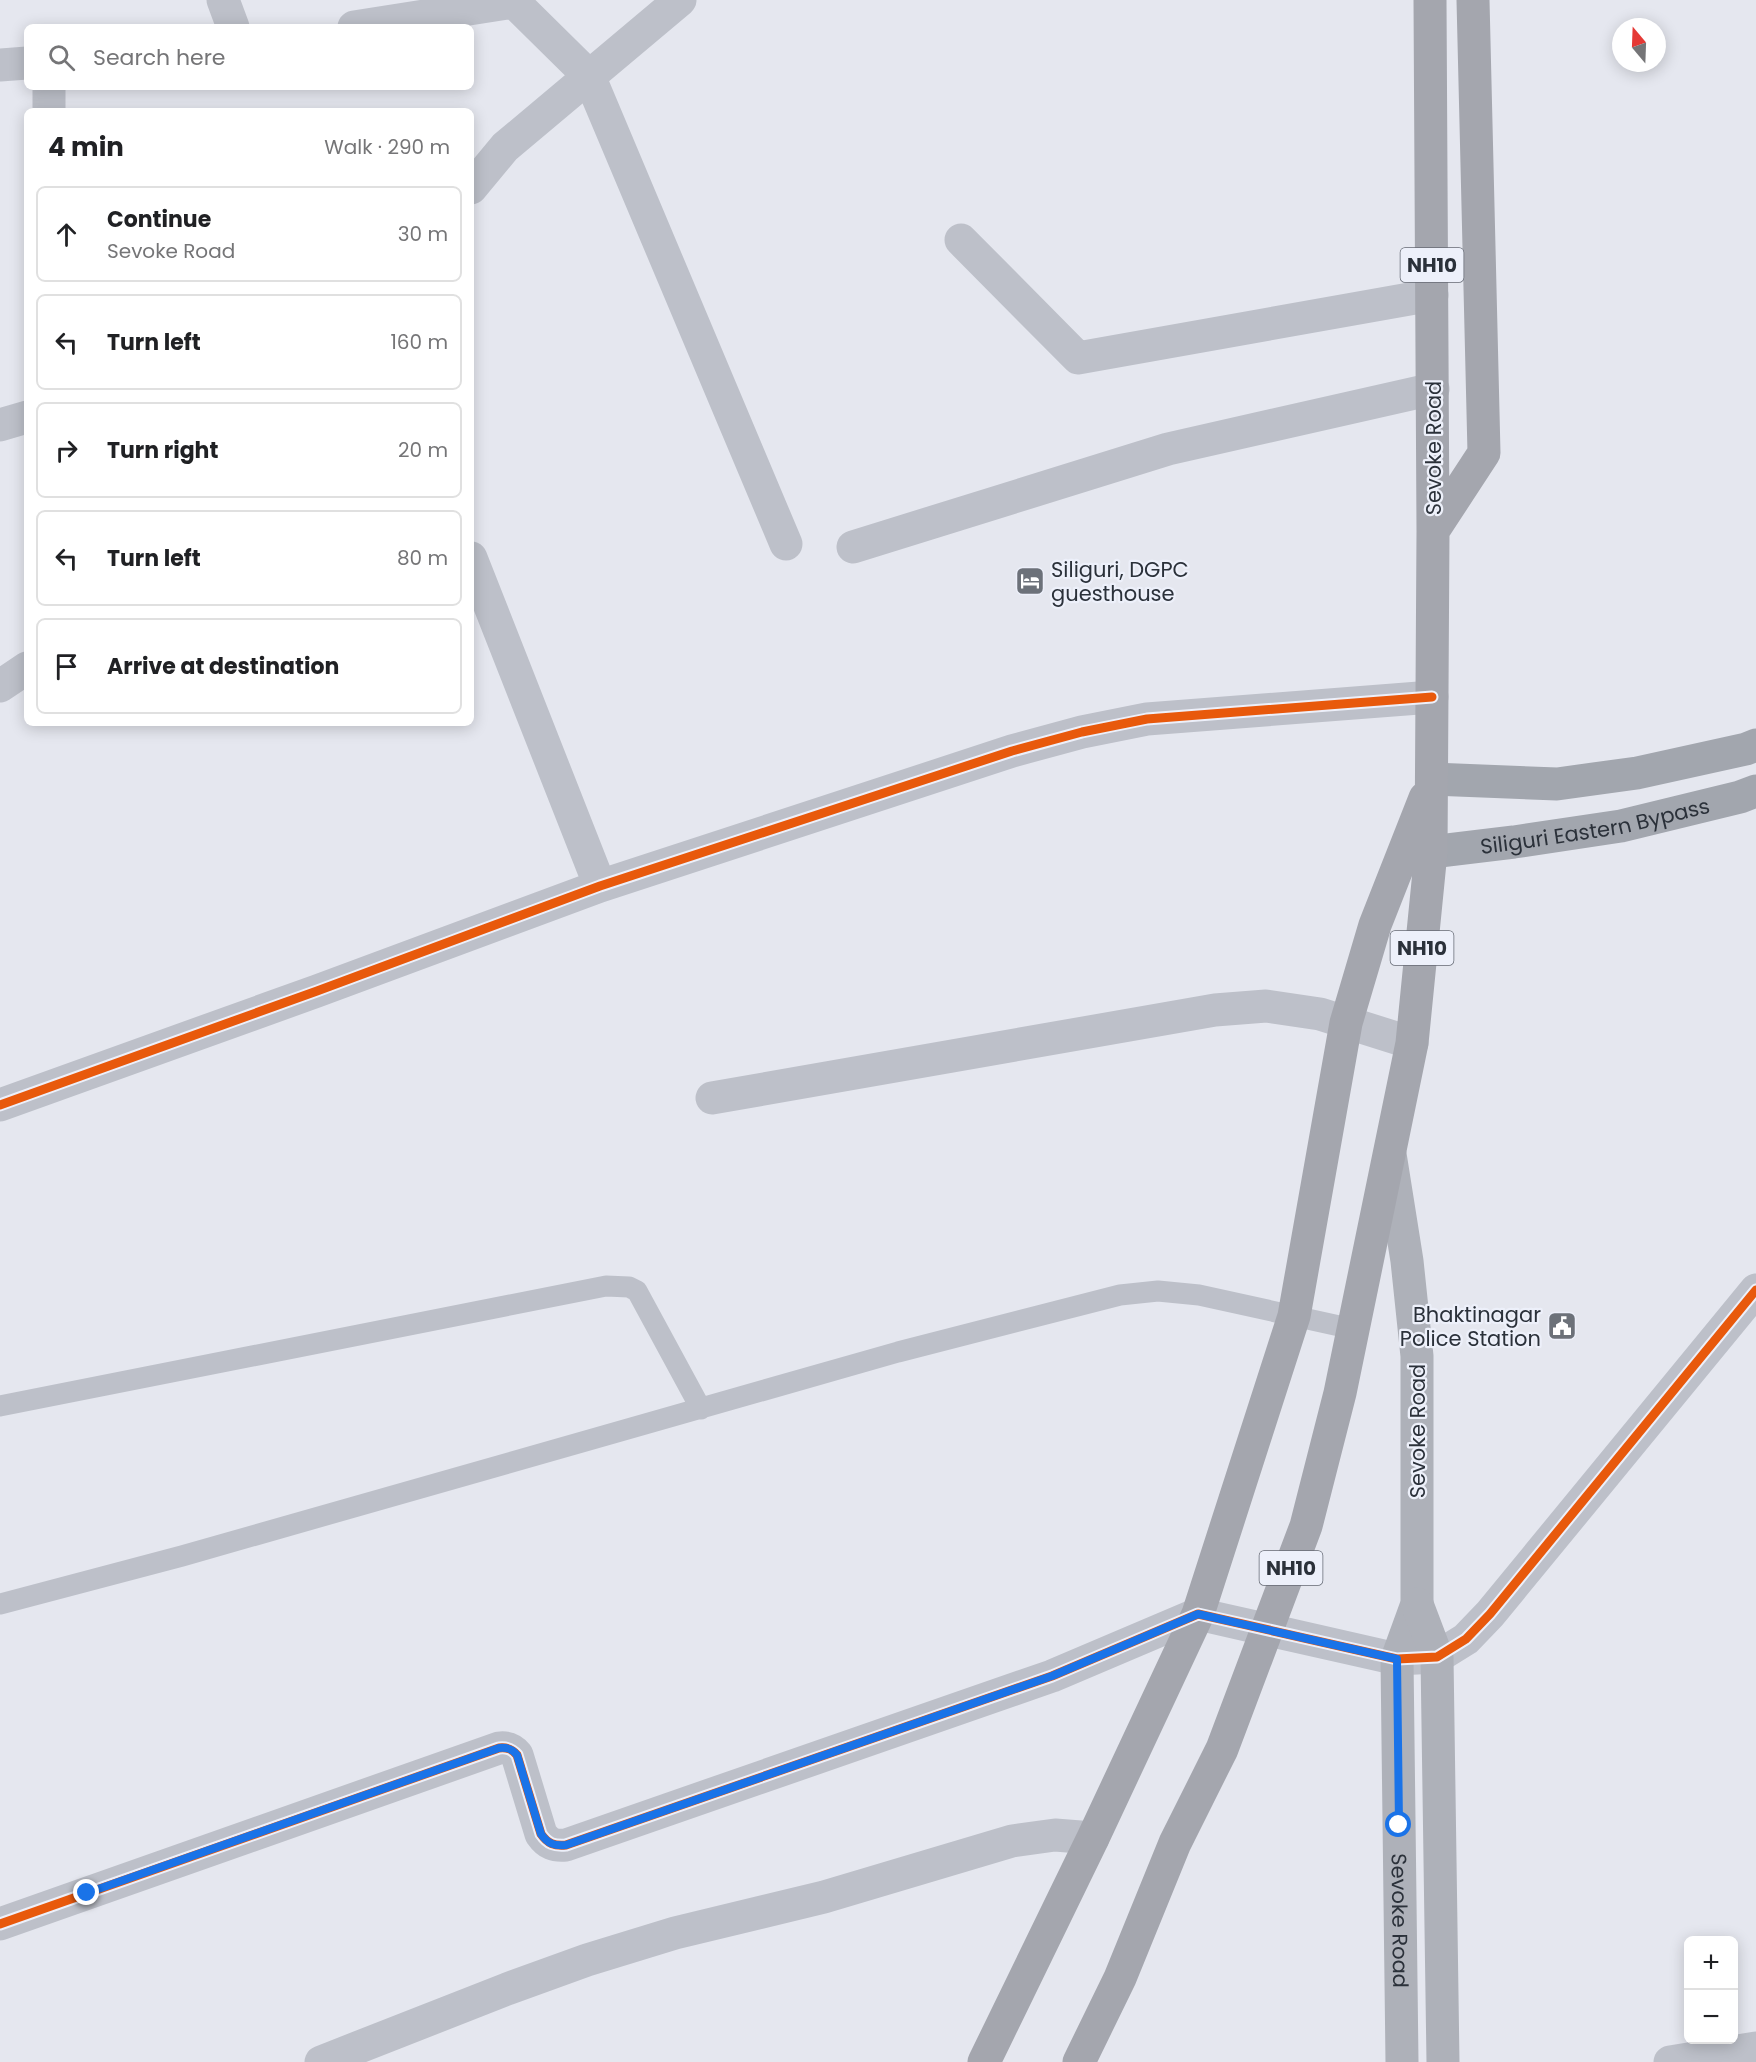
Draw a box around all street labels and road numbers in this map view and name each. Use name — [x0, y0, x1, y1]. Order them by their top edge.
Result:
road number: NH10 — [1400, 248, 1464, 282]
street label: Sevoke Road — [1419, 381, 1448, 515]
street label: Siliguri Eastern Bypass — [1479, 790, 1712, 860]
road number: NH10 — [1390, 931, 1454, 965]
street label: Sevoke Road — [1403, 1364, 1432, 1498]
road number: NH10 — [1260, 1551, 1322, 1585]
street label: Sevoke Road — [1385, 1853, 1416, 1988]

